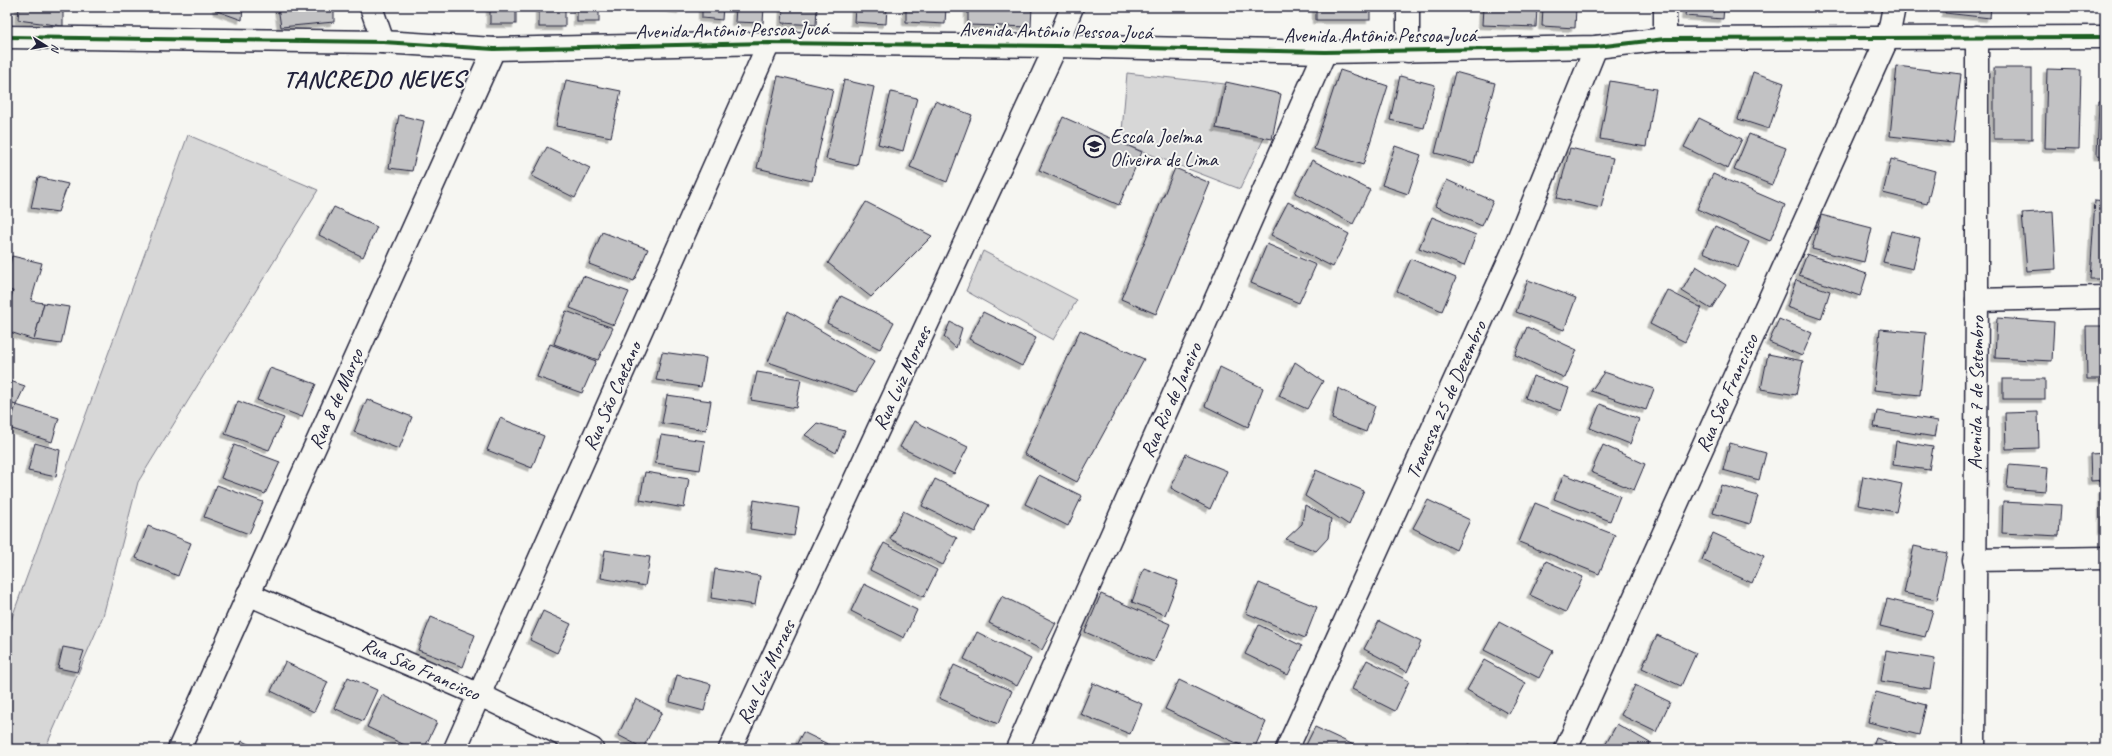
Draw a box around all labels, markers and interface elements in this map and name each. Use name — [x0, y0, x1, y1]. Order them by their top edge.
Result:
street label: Avenida Antônio Pessoa Jucá — [636, 16, 831, 44]
street label: Avenida Antônio Pessoa Jucá — [960, 17, 1155, 45]
street label: Avenida Antônio Pessoa Jucá — [1284, 23, 1479, 48]
north arrow — [26, 26, 66, 66]
text: N — [48, 43, 63, 55]
district label: TANCREDO NEVES — [283, 64, 469, 94]
place label: Escola Joelma Oliveira de Lima — [1110, 124, 1219, 172]
school or university icon: Escola Joelma Oliveira de Lima — [1082, 134, 1108, 160]
street label: Avenida 7 de Setembro — [1962, 315, 1990, 470]
street label: Travessa 25 de Dezembro — [1400, 316, 1492, 483]
street label: Rua Luiz Moraes — [867, 320, 938, 434]
street label: Rua São Francisco — [1690, 330, 1764, 456]
street label: Rua São Caetano — [577, 336, 648, 454]
street label: Rua Rio de Janeiro — [1135, 338, 1208, 461]
street label: Rua 8 de Março — [303, 344, 370, 453]
street label: Rua Luiz Moraes — [731, 614, 802, 728]
street label: Rua São Francisco — [358, 632, 484, 706]

